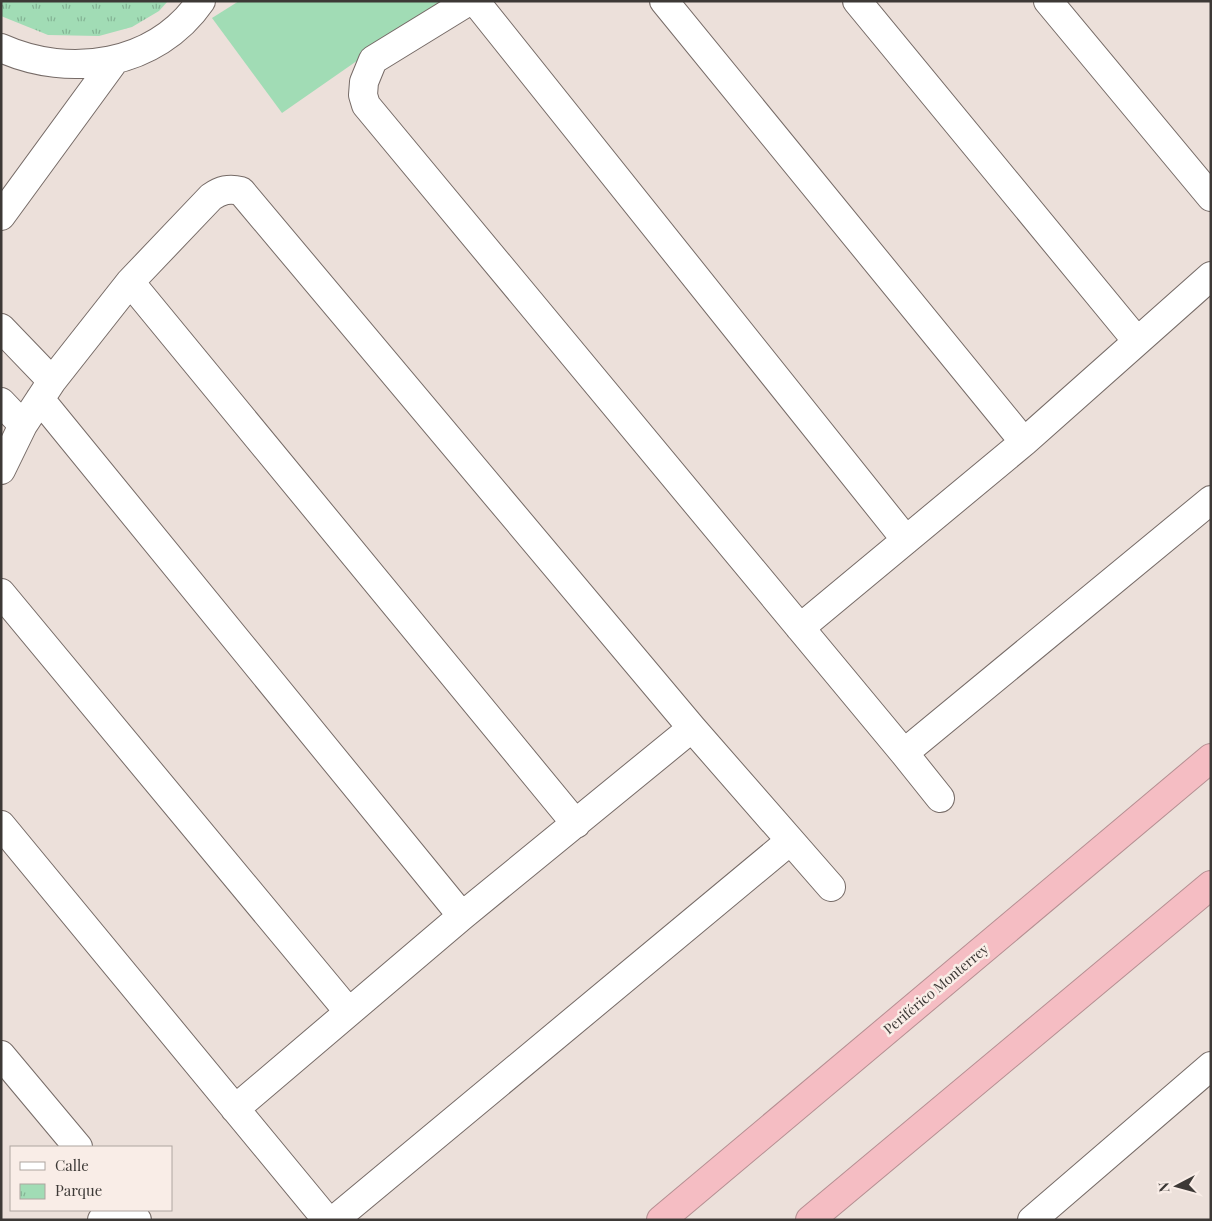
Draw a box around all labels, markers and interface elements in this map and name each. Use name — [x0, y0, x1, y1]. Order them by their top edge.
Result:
street label: Periférico Monterrey — [879, 939, 992, 1038]
legend — [10, 1146, 172, 1211]
text: Calle — [55, 1155, 89, 1175]
north arrow — [1152, 1161, 1202, 1211]
text: Parque — [55, 1180, 102, 1200]
text: N — [1154, 1181, 1174, 1193]

